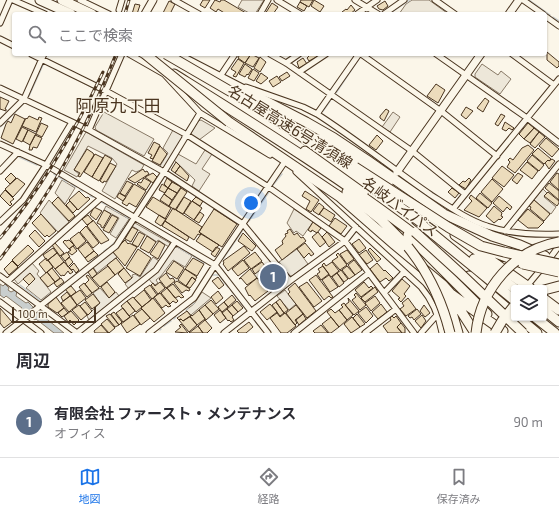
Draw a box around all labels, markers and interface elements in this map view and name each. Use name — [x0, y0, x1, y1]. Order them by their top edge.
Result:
search box — [12, 12, 547, 56]
icon: search — [26, 23, 48, 45]
text: ここで検索 — [58, 26, 133, 44]
street label: 名古屋高速6号清須線 — [225, 80, 356, 172]
district label: 阿原九丁田 — [76, 95, 161, 115]
street label: 名岐バイパス — [359, 173, 442, 240]
your location — [241, 193, 261, 213]
pin: 1 — [260, 262, 286, 292]
map controls — [511, 285, 547, 321]
button: layers — [511, 285, 547, 321]
scale bar — [12, 305, 96, 324]
text: 100 m — [18, 307, 48, 320]
text: 周辺 — [16, 350, 50, 370]
text: 有限会社 ファースト・メンテナンス — [54, 404, 296, 422]
text: 1 — [26, 414, 32, 430]
text: 90 m — [513, 414, 543, 430]
text: オフィス — [54, 425, 106, 441]
tab: 地図 — [79, 466, 101, 506]
tab: 経路 — [258, 466, 280, 506]
tab: 保存済み — [437, 466, 481, 506]

